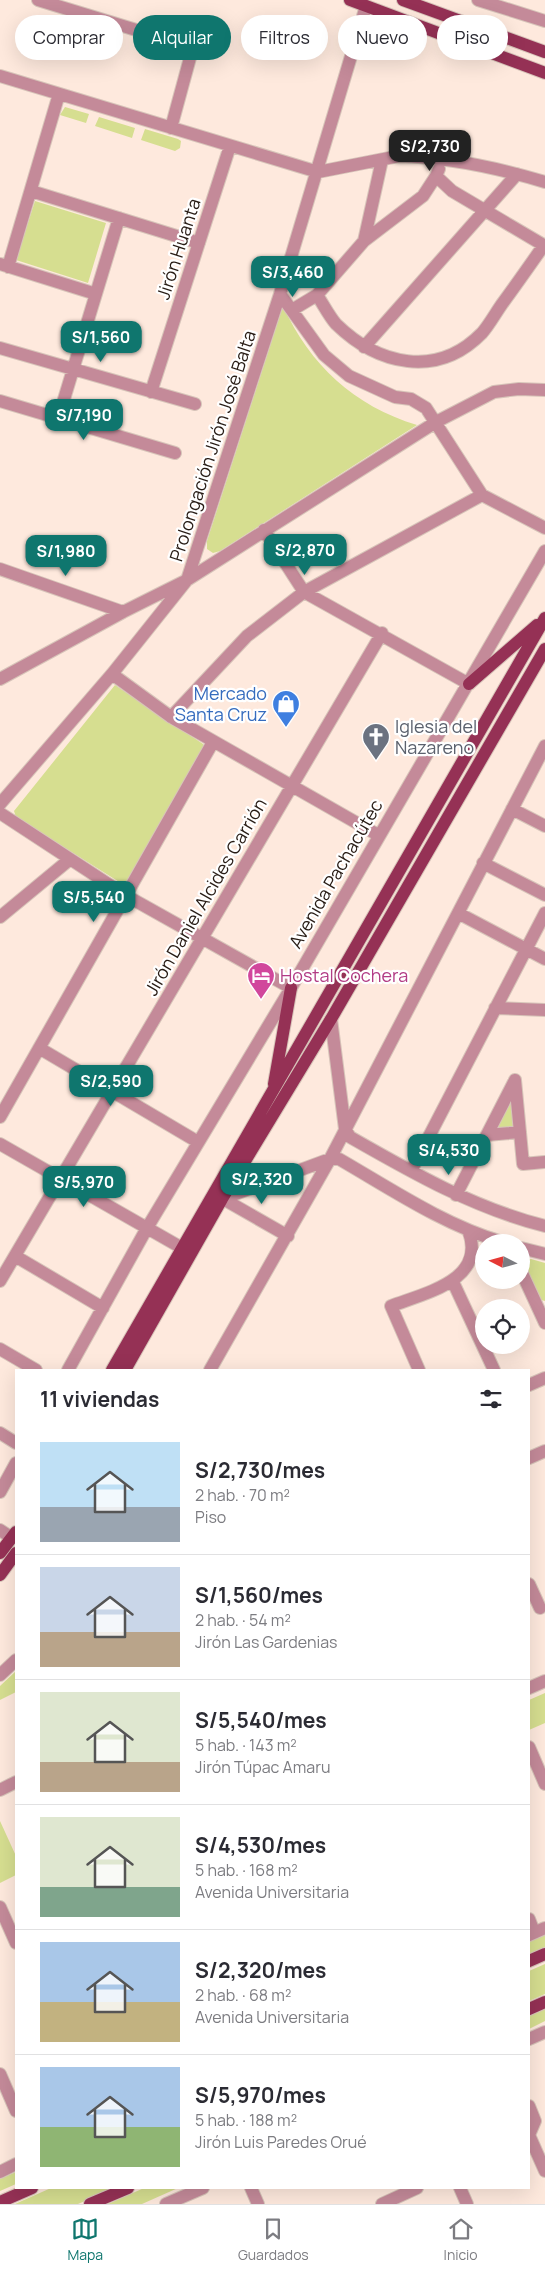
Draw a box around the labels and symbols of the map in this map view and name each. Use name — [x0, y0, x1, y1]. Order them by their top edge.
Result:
pin: S/2,730 — [384, 130, 476, 172]
street label: Jirón Huanta — [150, 195, 206, 302]
pin: S/3,460 — [247, 256, 339, 298]
pin: S/1,560 — [55, 320, 147, 363]
street label: Prolongación Jirón José Balta — [163, 327, 261, 564]
pin: S/7,190 — [38, 398, 130, 441]
pin: S/1,980 — [20, 534, 112, 577]
pin: S/2,870 — [259, 534, 351, 576]
place label: Mercado Santa Cruz — [175, 681, 267, 726]
shop icon: Mercado Santa Cruz — [271, 689, 301, 728]
place label: Iglesia del Nazareno — [395, 714, 477, 759]
church icon: Iglesia del Nazareno — [361, 722, 391, 761]
street label: Jirón Daniel Alcides Carrión — [139, 793, 272, 1000]
street label: Avenida Pachacútec — [283, 795, 388, 952]
pin: S/5,540 — [48, 880, 140, 923]
hotel icon: Hostal Cochera — [246, 961, 276, 1000]
place label: Hostal Cochera — [280, 963, 408, 987]
pin: S/2,590 — [65, 1064, 157, 1107]
pin: S/4,530 — [403, 1134, 495, 1176]
pin: S/2,320 — [216, 1162, 308, 1205]
pin: S/5,970 — [38, 1166, 130, 1208]
north arrow — [475, 1234, 530, 1289]

